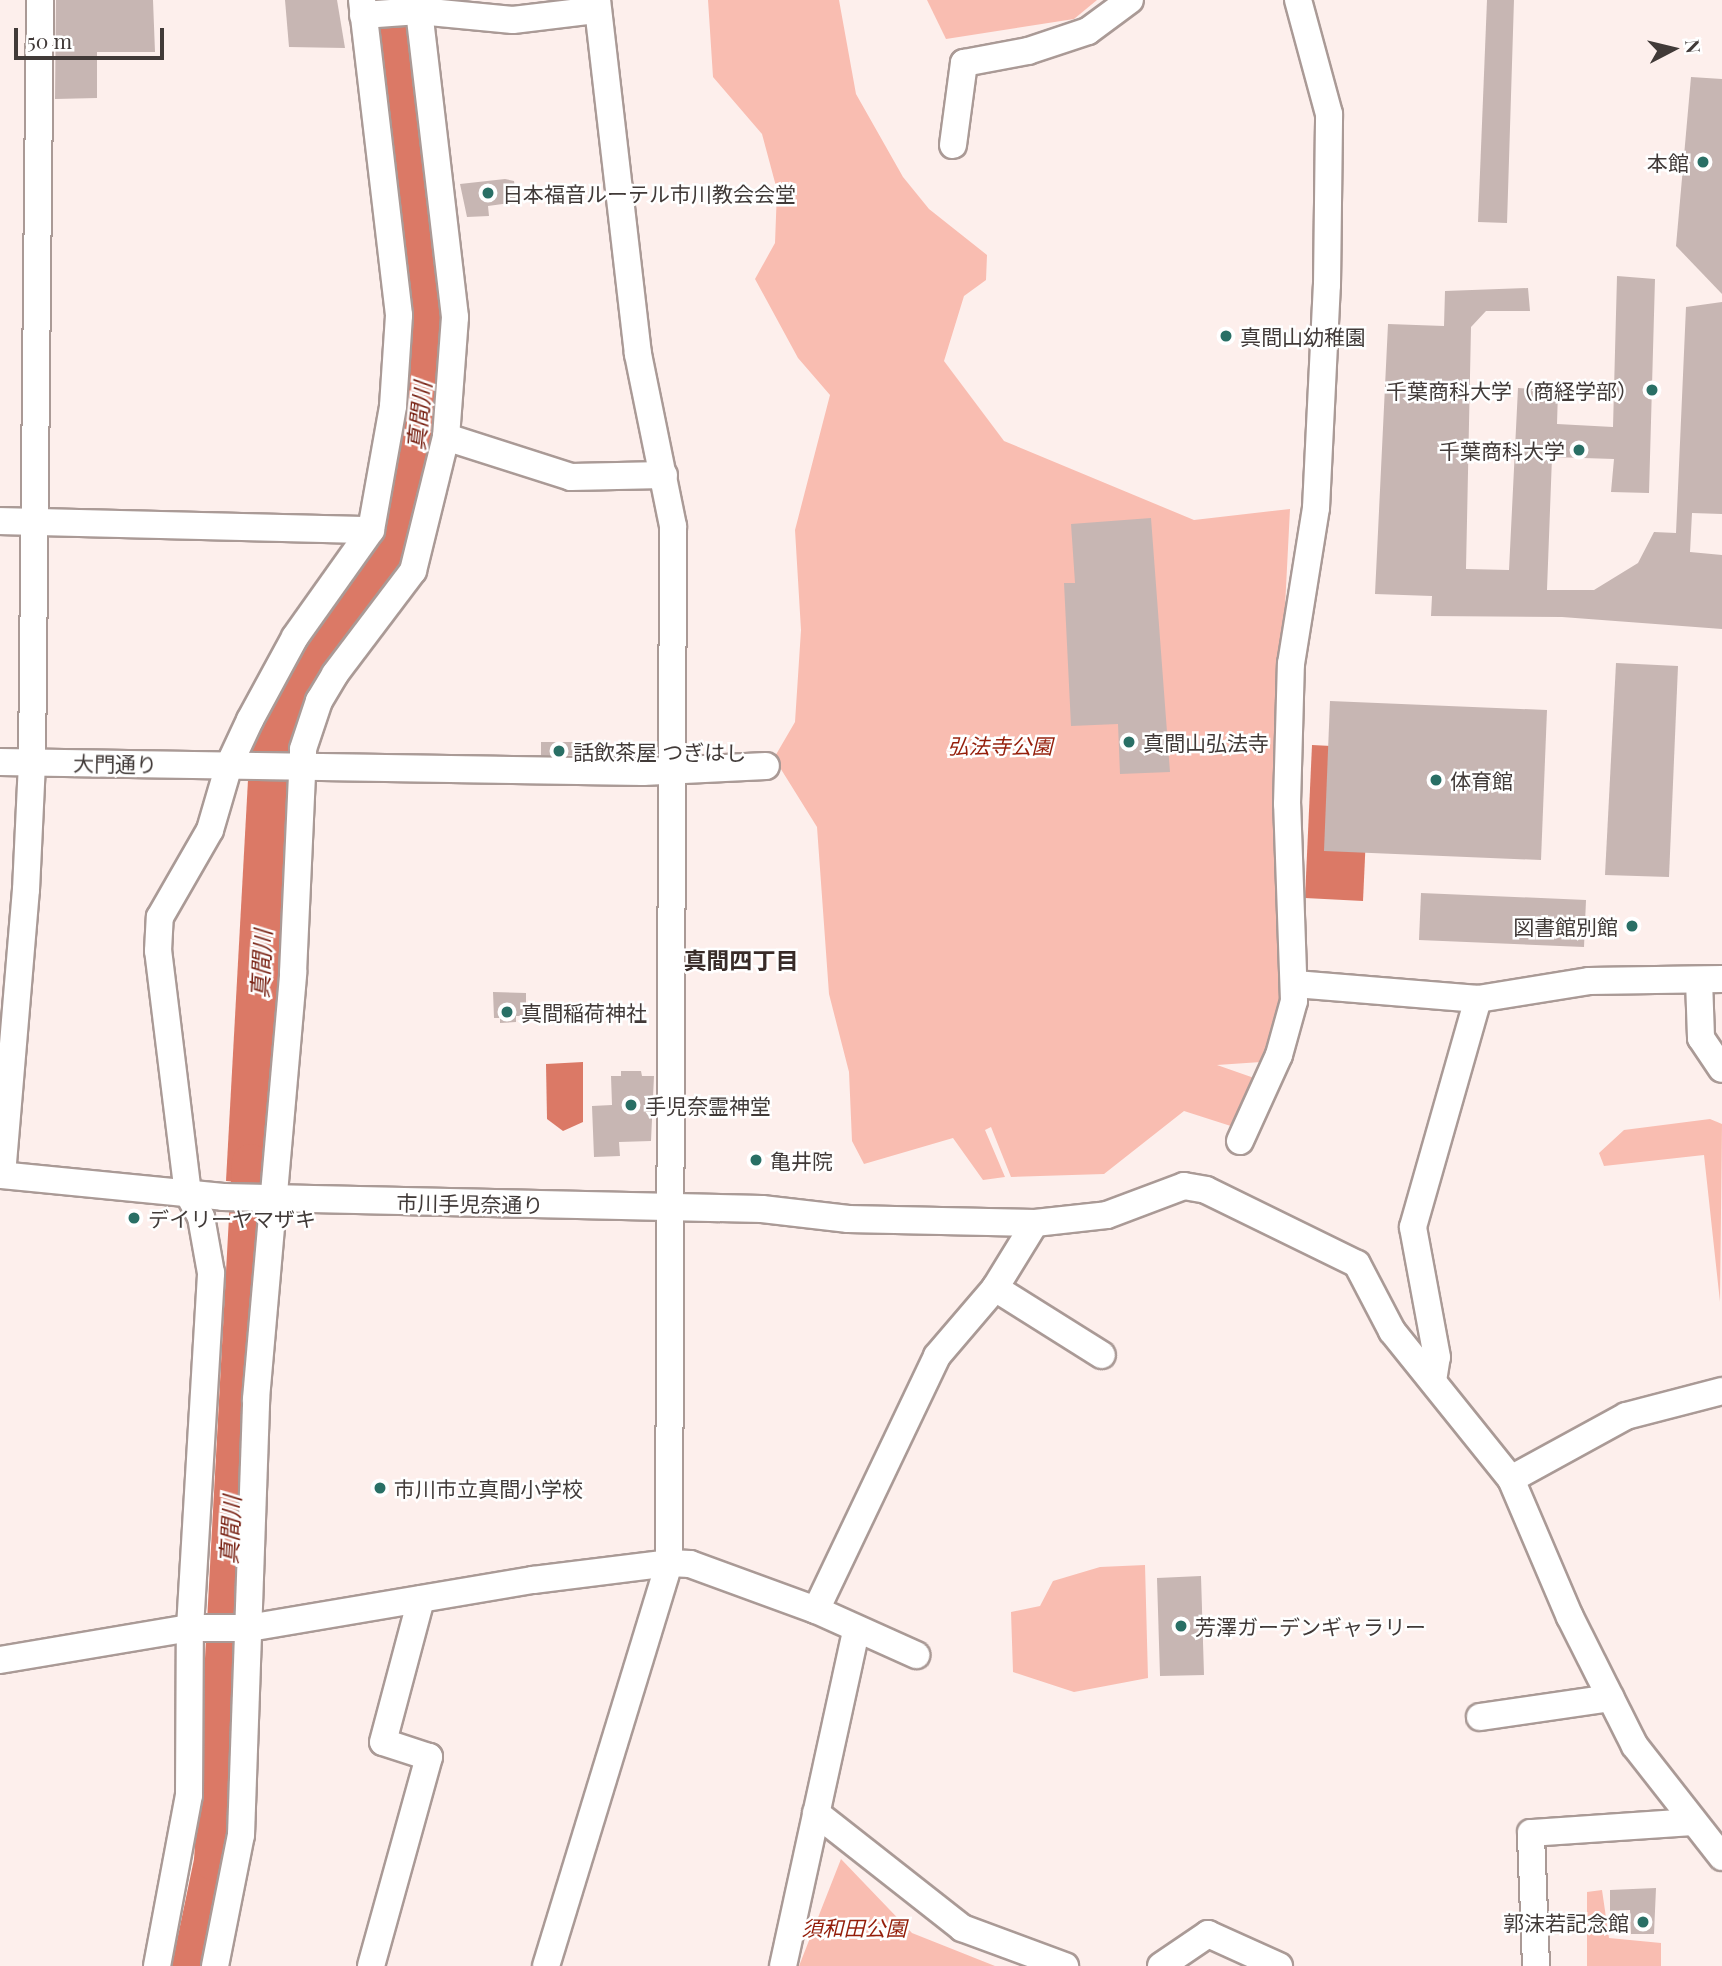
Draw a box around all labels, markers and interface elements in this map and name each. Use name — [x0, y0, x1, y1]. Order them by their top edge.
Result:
scale bar — [18, 14, 168, 58]
north arrow — [1638, 14, 1708, 84]
text: 50 m — [27, 26, 72, 54]
text: N — [1680, 38, 1708, 55]
place label: 本館 — [1647, 149, 1689, 175]
marker: 本館 — [1695, 154, 1711, 170]
place label: 日本福音ルーテル市川教会会堂 — [502, 180, 796, 206]
marker: 日本福音ルーテル市川教会会堂 — [480, 185, 496, 201]
place label: 真間山幼稚園 — [1240, 323, 1366, 349]
marker: 真間山幼稚園 — [1218, 328, 1234, 344]
place label: 千葉商科大学（商経学部） — [1386, 377, 1638, 403]
water label: 真間川 — [402, 380, 436, 452]
marker: 千葉商科大学（商経学部） — [1644, 382, 1660, 398]
place label: 千葉商科大学 — [1439, 437, 1565, 463]
marker: 千葉商科大学 — [1571, 442, 1587, 458]
place label: 真間山弘法寺 — [1143, 729, 1269, 755]
park label: 弘法寺公園 — [948, 732, 1052, 758]
marker: 真間山弘法寺 — [1121, 734, 1137, 750]
place label: 話飲茶屋 つぎはし — [573, 738, 746, 764]
marker: 話飲茶屋 つぎはし — [551, 743, 567, 759]
street label: 大門通り — [73, 750, 157, 776]
place label: 体育館 — [1450, 767, 1513, 793]
marker: 体育館 — [1428, 772, 1444, 788]
place label: 図書館別館 — [1513, 913, 1618, 939]
marker: 図書館別館 — [1624, 918, 1640, 934]
water label: 真間川 — [245, 929, 277, 999]
district label: 真間四丁目 — [684, 946, 798, 974]
place label: 真間稲荷神社 — [521, 999, 647, 1025]
marker: 真間稲荷神社 — [499, 1004, 515, 1020]
place label: 手児奈霊神堂 — [645, 1092, 771, 1118]
marker: 手児奈霊神堂 — [623, 1097, 639, 1113]
place label: 亀井院 — [770, 1147, 833, 1173]
marker: 亀井院 — [748, 1152, 764, 1168]
street label: 市川手児奈通り — [396, 1189, 544, 1217]
place label: デイリーヤマザキ — [148, 1205, 316, 1231]
marker: デイリーヤマザキ — [126, 1210, 142, 1226]
place label: 市川市立真間小学校 — [394, 1475, 583, 1501]
marker: 市川市立真間小学校 — [372, 1480, 388, 1496]
water label: 真間川 — [214, 1495, 246, 1565]
place label: 芳澤ガーデンギャラリー — [1195, 1613, 1426, 1639]
marker: 芳澤ガーデンギャラリー — [1173, 1618, 1189, 1634]
place label: 郭沫若記念館 — [1503, 1909, 1629, 1935]
park label: 須和田公園 — [802, 1914, 906, 1940]
marker: 郭沫若記念館 — [1635, 1914, 1651, 1930]

